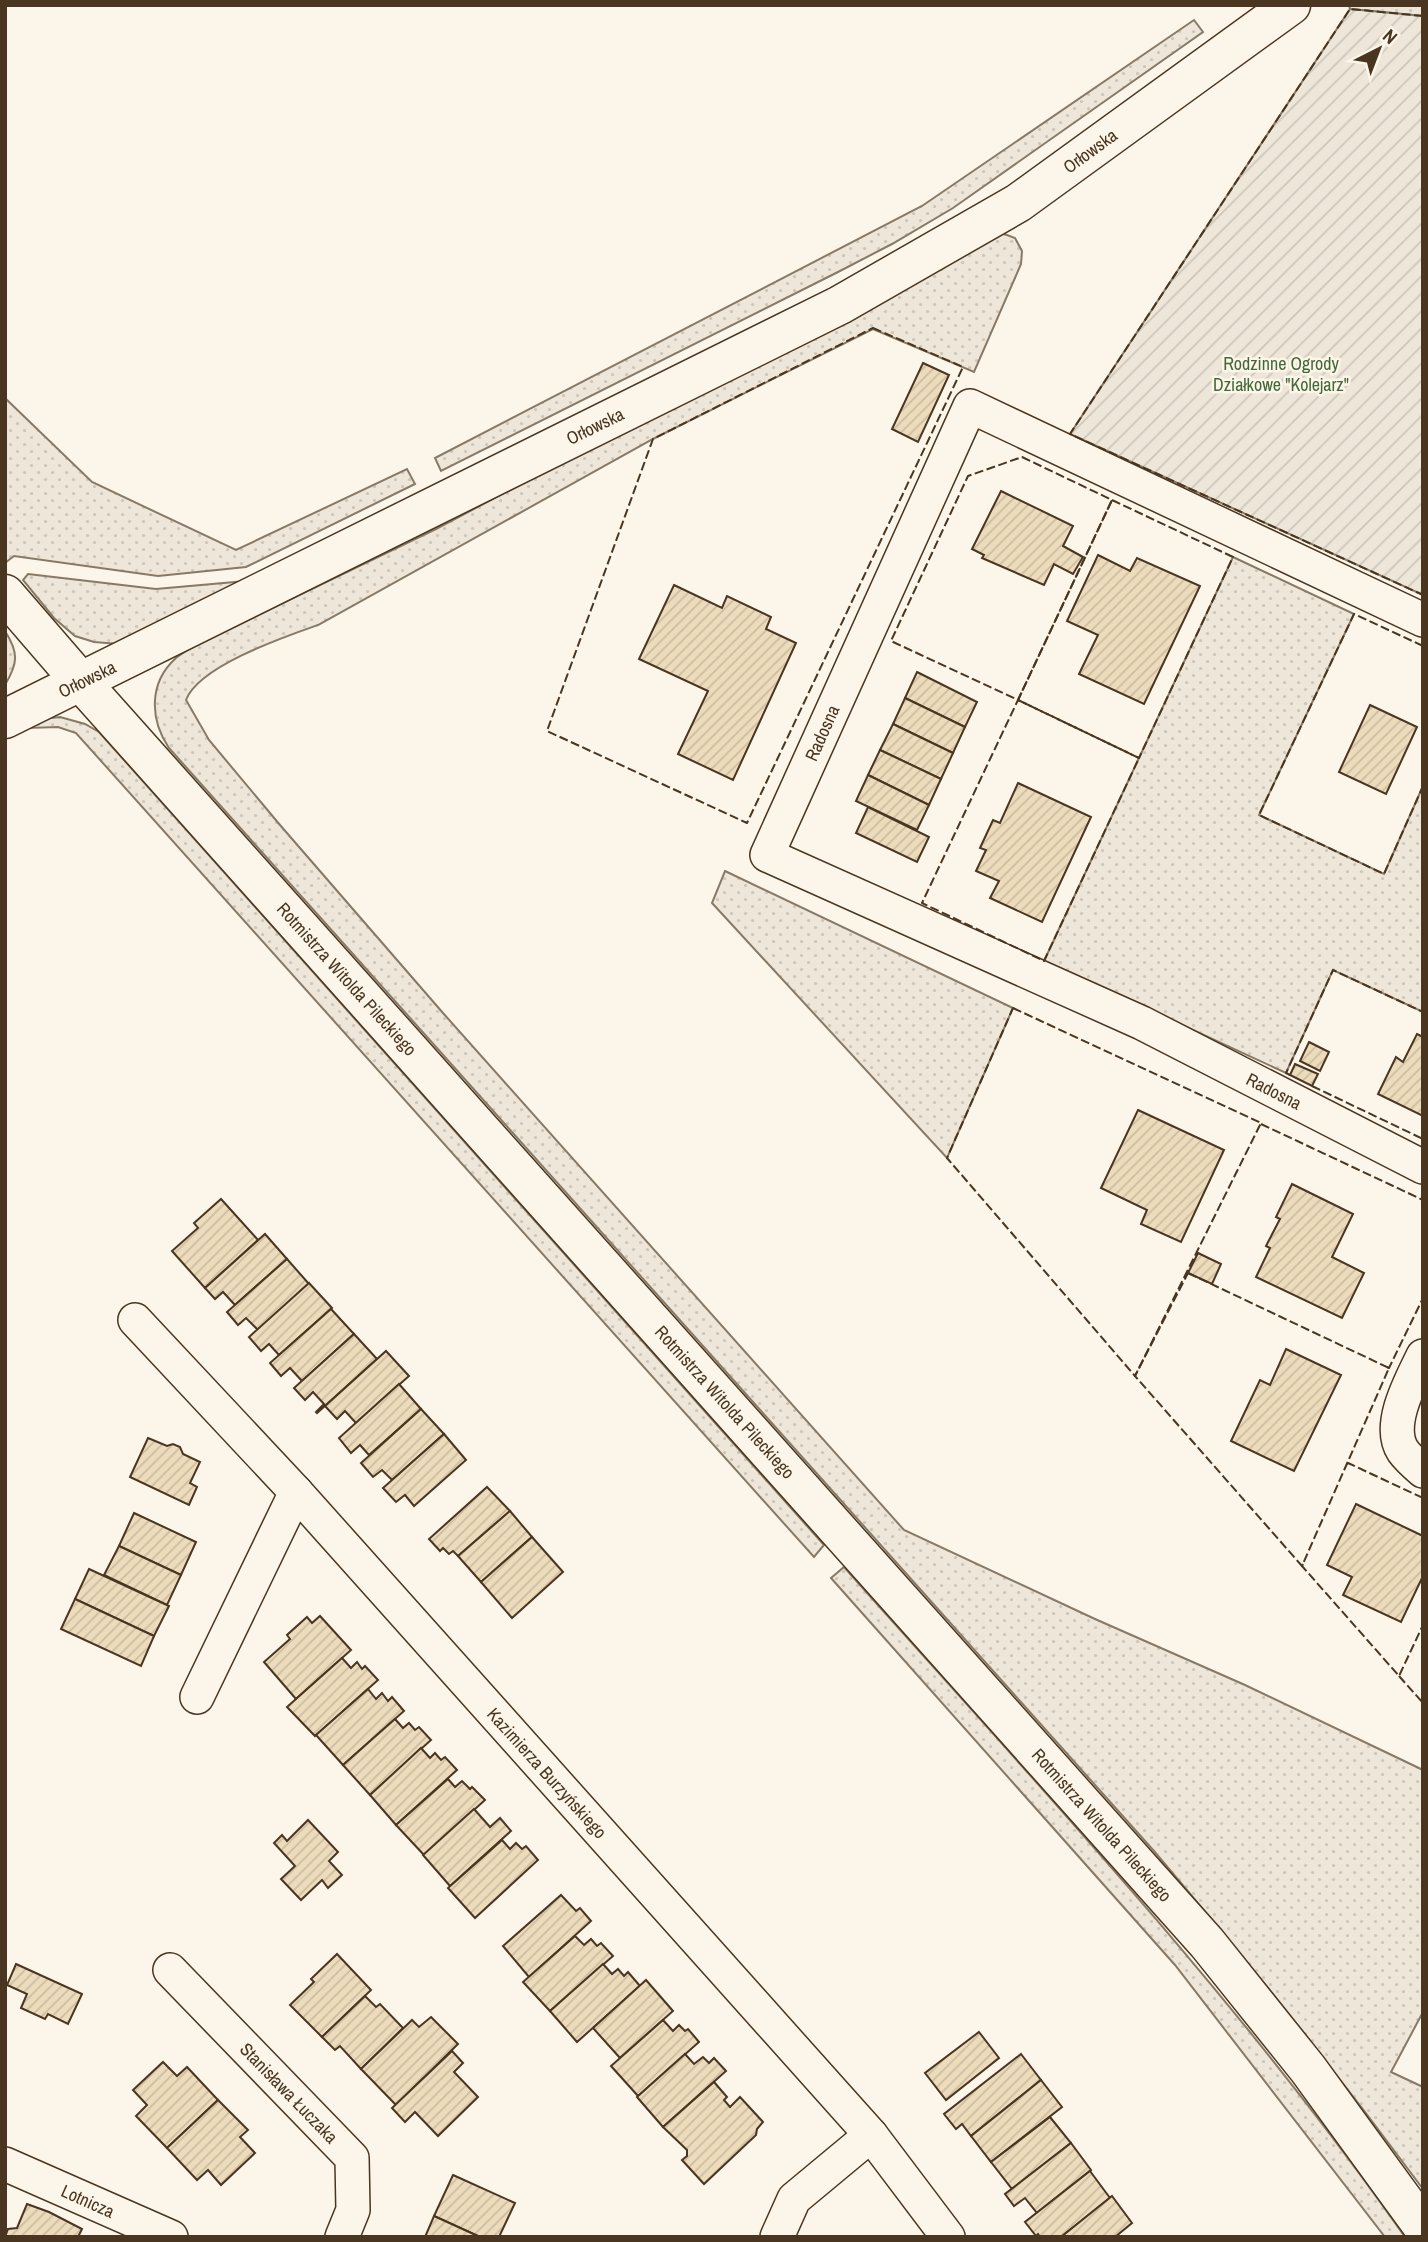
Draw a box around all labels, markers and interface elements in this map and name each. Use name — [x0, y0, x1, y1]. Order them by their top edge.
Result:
north arrow — [1344, 14, 1414, 84]
text: N — [1377, 23, 1403, 50]
street label: Orłowska — [1058, 123, 1122, 179]
park label: Rodzinne Ogrody Działkowe "Kolejarz" — [1213, 351, 1349, 397]
street label: Orłowska — [562, 401, 628, 451]
street label: Orłowska — [54, 654, 120, 704]
street label: Radosna — [799, 701, 845, 765]
street label: Rotmistrza Witolda Pileckiego — [271, 897, 423, 1061]
street label: Radosna — [1242, 1066, 1306, 1116]
street label: Rotmistrza Witolda Pileckiego — [649, 1320, 801, 1484]
street label: Kazimierza Burzyńskiego — [481, 1702, 613, 1844]
street label: Rotmistrza Witolda Pileckiego — [1026, 1743, 1178, 1907]
street label: Stanisława Łuczaka — [234, 2037, 344, 2149]
street label: Lotnicza — [57, 2178, 119, 2224]

